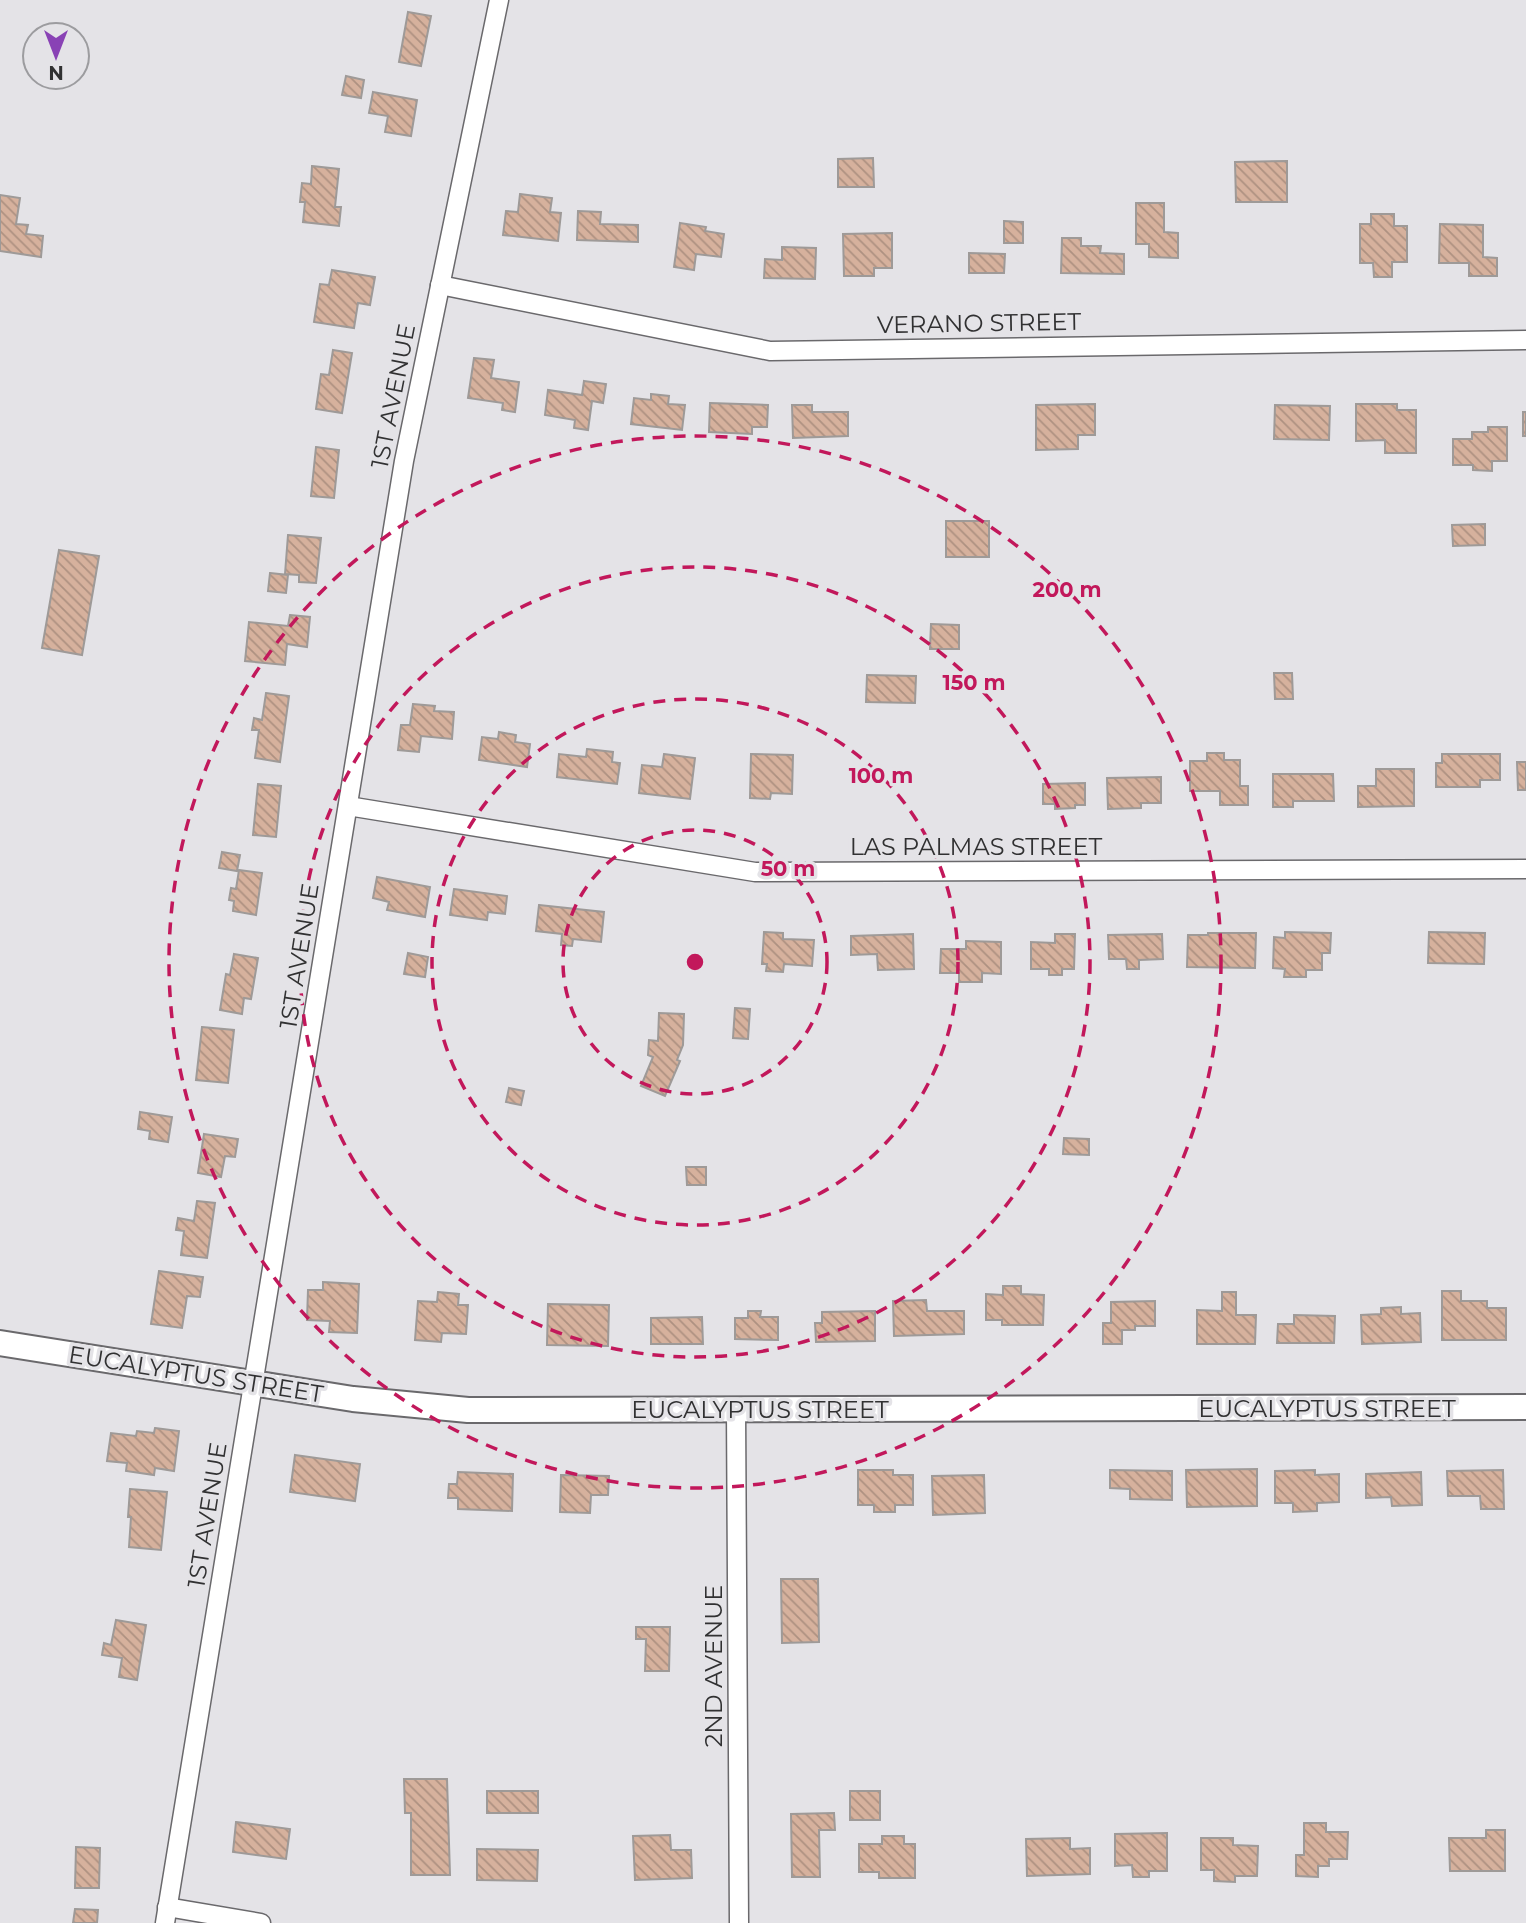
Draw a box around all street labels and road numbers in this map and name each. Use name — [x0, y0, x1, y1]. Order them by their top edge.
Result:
street label: VERANO STREET — [877, 307, 1082, 339]
street label: 1ST AVENUE — [365, 321, 421, 471]
street label: LAS PALMAS STREET — [850, 832, 1103, 861]
street label: 1ST AVENUE — [273, 881, 325, 1031]
street label: EUCALYPTUS STREET — [67, 1340, 326, 1408]
street label: EUCALYPTUS STREET — [1198, 1394, 1456, 1423]
street label: EUCALYPTUS STREET — [631, 1395, 889, 1424]
street label: 1ST AVENUE — [181, 1440, 233, 1590]
street label: 2ND AVENUE — [699, 1585, 728, 1747]

